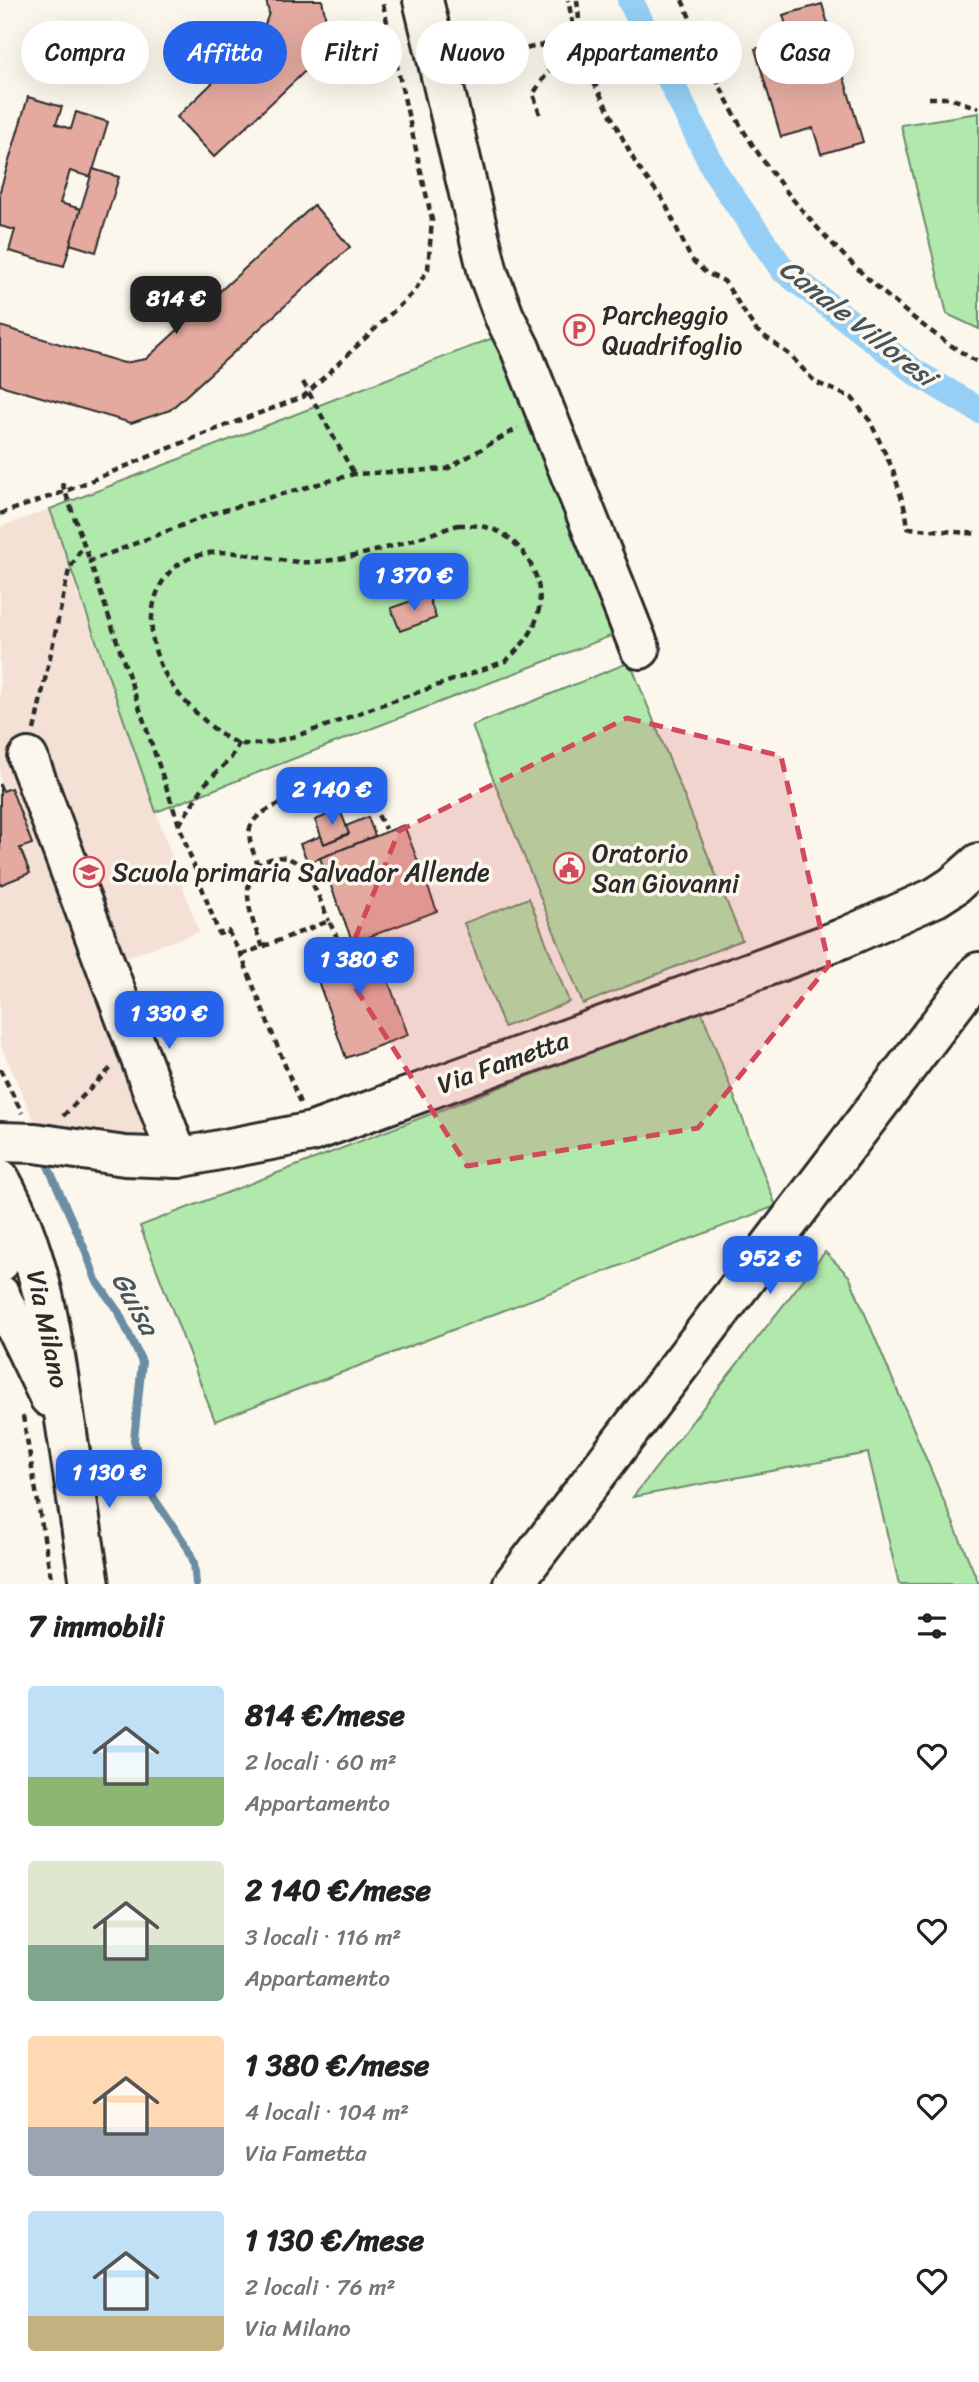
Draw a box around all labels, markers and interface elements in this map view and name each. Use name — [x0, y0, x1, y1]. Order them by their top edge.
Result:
chip: Compra — [21, 21, 149, 84]
chip: Affitta — [163, 21, 287, 84]
chip: Filtri — [301, 21, 402, 84]
chip: Nuovo — [416, 21, 529, 84]
chip: Appartamento — [543, 21, 742, 84]
chip: Casa — [756, 21, 854, 84]
water label: Canale Villoresi — [768, 245, 951, 403]
pin: 814 € — [127, 276, 225, 336]
text: 814 € — [146, 278, 206, 319]
place label: Parcheggio Quadrifoglio — [602, 292, 743, 368]
parking icon: Parcheggio Quadrifoglio — [562, 313, 596, 347]
pin: 1 370 € — [349, 554, 479, 613]
text: 1 370 € — [375, 555, 453, 596]
pin: 2 140 € — [267, 768, 397, 827]
text: 2 140 € — [292, 769, 372, 810]
place label: Oratorio San Giovanni — [592, 830, 740, 906]
place label: Scuola primaria Salvador Allende — [112, 849, 490, 895]
public building icon: Oratorio San Giovanni — [552, 851, 586, 885]
school or university icon: Scuola primaria Salvador Allende — [72, 855, 106, 889]
pin: 1 380 € — [294, 937, 424, 997]
text: 1 380 € — [320, 939, 398, 980]
pin: 1 330 € — [104, 992, 234, 1051]
text: 1 330 € — [131, 993, 207, 1034]
street label: Via Fametta — [431, 1017, 576, 1107]
pin: 952 € — [721, 1236, 819, 1296]
text: 952 € — [739, 1238, 801, 1279]
water label: Guisa — [98, 1262, 175, 1347]
street label: Via Milano — [13, 1266, 83, 1392]
pin: 1 130 € — [44, 1450, 174, 1510]
text: 1 130 € — [72, 1452, 146, 1493]
text: 7 immobili — [28, 1599, 164, 1653]
icon: filters — [913, 1607, 951, 1645]
text: 814 €/mese — [245, 1688, 405, 1742]
icon: home — [84, 1714, 168, 1798]
icon: heart — [913, 1737, 951, 1775]
text: 2 locali · 60 m² — [245, 1742, 397, 1783]
text: Appartamento — [245, 1783, 390, 1824]
text: 2 140 €/mese — [245, 1863, 431, 1917]
icon: home — [84, 1889, 168, 1973]
icon: heart — [913, 1912, 951, 1950]
text: 3 locali · 116 m² — [245, 1917, 401, 1958]
text: Appartamento — [245, 1958, 390, 1999]
text: 1 380 €/mese — [245, 2038, 429, 2092]
icon: home — [84, 2064, 168, 2148]
icon: heart — [913, 2087, 951, 2125]
text: 4 locali · 104 m² — [245, 2092, 409, 2133]
text: Via Fametta — [245, 2133, 367, 2174]
text: 1 130 €/mese — [245, 2213, 424, 2267]
icon: home — [84, 2239, 168, 2323]
icon: heart — [913, 2262, 951, 2300]
text: 2 locali · 76 m² — [245, 2267, 395, 2308]
text: Via Milano — [245, 2308, 351, 2349]

